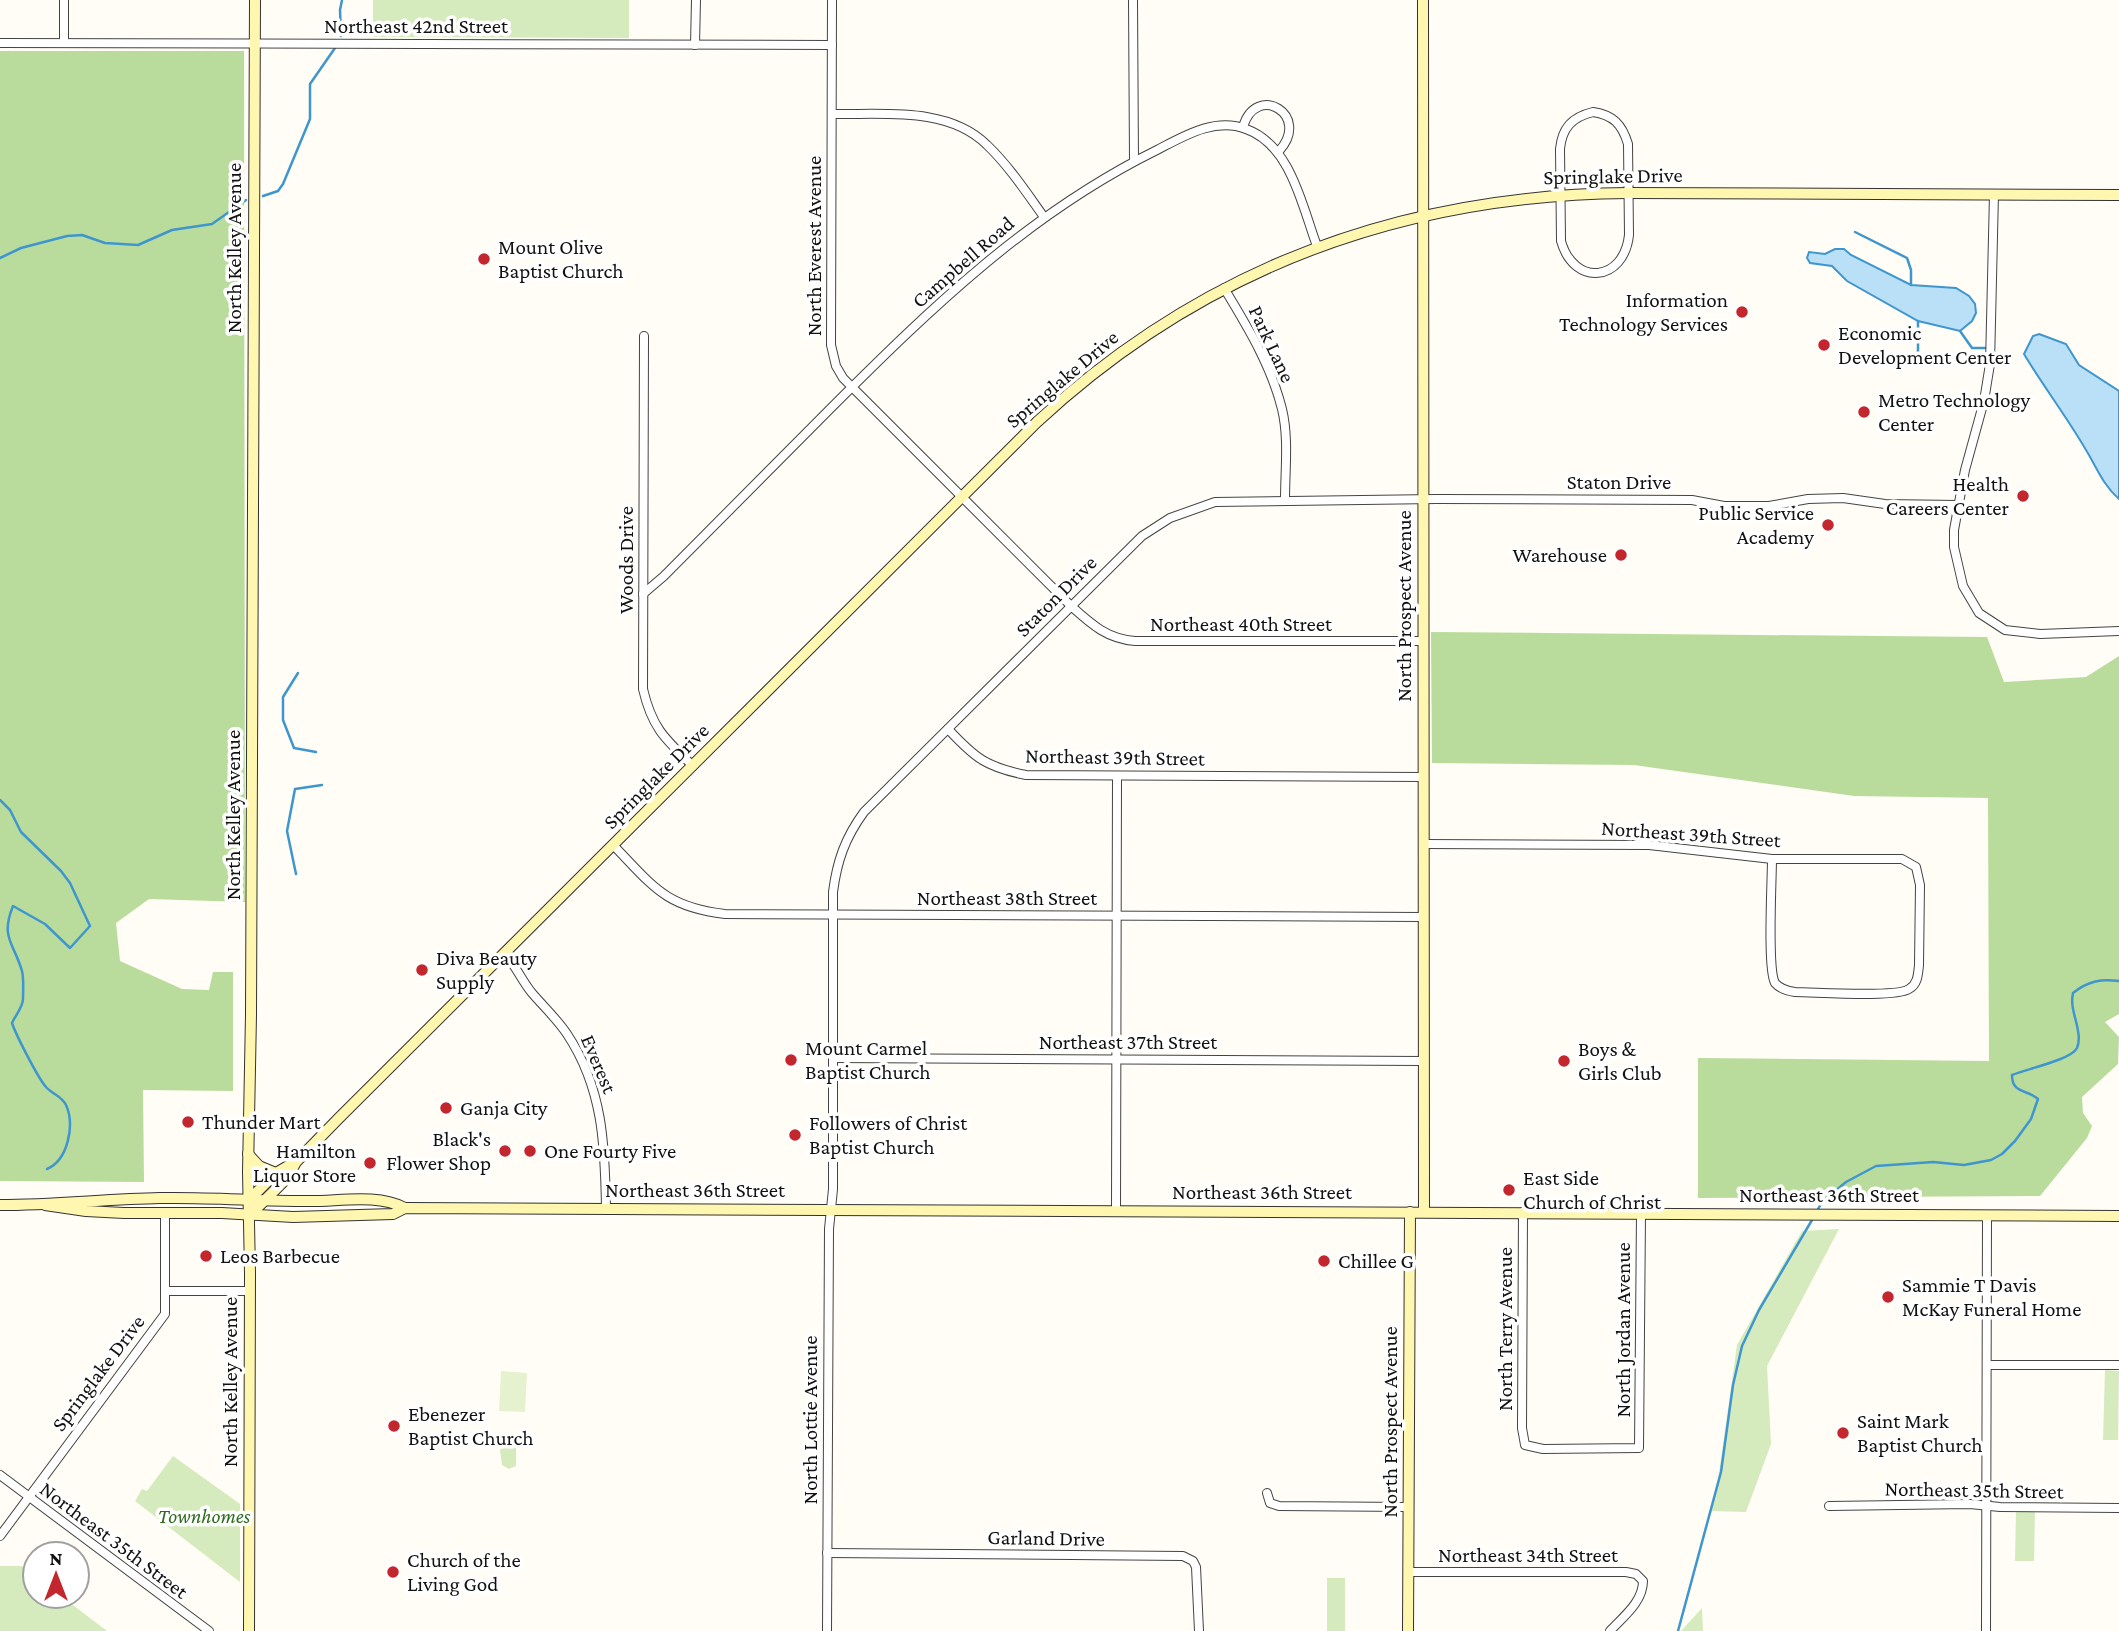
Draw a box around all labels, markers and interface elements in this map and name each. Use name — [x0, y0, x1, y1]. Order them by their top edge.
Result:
street label: Northeast 42nd Street — [324, 14, 509, 38]
street label: North Everest Avenue — [802, 156, 826, 336]
street label: North Kelley Avenue — [222, 163, 246, 333]
street label: Springlake Drive — [1543, 163, 1683, 189]
street label: Campbell Road — [907, 211, 1019, 313]
place label: Mount Olive Baptist Church — [498, 235, 624, 283]
marker: Mount Olive Baptist Church — [476, 251, 492, 267]
place label: Information Technology Services — [1559, 288, 1728, 336]
street label: Park Lane — [1244, 302, 1300, 386]
marker: Information Technology Services — [1734, 304, 1750, 320]
place label: Economic Development Center — [1838, 321, 2012, 369]
street label: Springlake Drive — [1001, 325, 1123, 433]
marker: Economic Development Center — [1816, 337, 1832, 353]
place label: Metro Technology Center — [1878, 388, 2030, 436]
marker: Metro Technology Center — [1856, 404, 1872, 420]
street label: Staton Drive — [1567, 470, 1671, 494]
place label: Health Careers Center — [1886, 472, 2010, 520]
marker: Health Careers Center — [2015, 488, 2031, 504]
place label: Public Service Academy — [1698, 501, 1814, 549]
street label: Woods Drive — [614, 506, 638, 614]
street label: North Prospect Avenue — [1392, 510, 1416, 702]
marker: Public Service Academy — [1820, 517, 1836, 533]
place label: Warehouse — [1512, 543, 1607, 567]
marker: Warehouse — [1613, 547, 1629, 563]
street label: Staton Drive — [1011, 551, 1101, 641]
street label: Northeast 40th Street — [1150, 612, 1333, 636]
street label: Springlake Drive — [598, 718, 714, 834]
street label: North Kelley Avenue — [221, 730, 245, 900]
street label: Northeast 39th Street — [1025, 743, 1206, 771]
street label: Northeast 39th Street — [1600, 816, 1783, 852]
street label: Northeast 38th Street — [917, 886, 1098, 910]
place label: Diva Beauty Supply — [436, 946, 537, 994]
marker: Diva Beauty Supply — [414, 962, 430, 978]
street label: Northeast 37th Street — [1039, 1030, 1218, 1054]
street label: Everest — [576, 1031, 622, 1098]
place label: Mount Carmel Baptist Church — [805, 1036, 931, 1084]
place label: Boys & Girls Club — [1578, 1037, 1662, 1085]
marker: Mount Carmel Baptist Church — [783, 1052, 799, 1068]
marker: Boys & Girls Club — [1556, 1053, 1572, 1069]
place label: Ganja City — [460, 1096, 548, 1120]
marker: Ganja City — [438, 1100, 454, 1116]
place label: Thunder Mart — [202, 1110, 321, 1134]
place label: Followers of Christ Baptist Church — [809, 1111, 968, 1159]
marker: Thunder Mart — [180, 1114, 196, 1130]
place label: Black's Flower Shop — [386, 1127, 491, 1175]
marker: Followers of Christ Baptist Church — [787, 1127, 803, 1143]
place label: Hamilton Liquor Store — [253, 1139, 356, 1187]
place label: One Fourty Five — [544, 1139, 676, 1163]
marker: Black's Flower Shop — [497, 1143, 513, 1159]
marker: One Fourty Five — [522, 1143, 538, 1159]
marker: Hamilton Liquor Store — [362, 1155, 378, 1171]
place label: East Side Church of Christ — [1523, 1166, 1662, 1214]
street label: Northeast 36th Street — [605, 1178, 786, 1202]
street label: Northeast 36th Street — [1172, 1180, 1353, 1204]
marker: East Side Church of Christ — [1501, 1182, 1517, 1198]
street label: Northeast 36th Street — [1739, 1183, 1920, 1207]
street label: North Jordan Avenue — [1611, 1242, 1635, 1418]
place label: Leos Barbecue — [220, 1244, 340, 1268]
street label: North Terry Avenue — [1493, 1247, 1517, 1411]
marker: Leos Barbecue — [198, 1248, 214, 1264]
place label: Chillee G — [1338, 1249, 1414, 1273]
marker: Chillee G — [1316, 1253, 1332, 1269]
place label: Sammie T Davis McKay Funeral Home — [1902, 1273, 2081, 1321]
marker: Sammie T Davis McKay Funeral Home — [1880, 1289, 1896, 1305]
street label: North Kelley Avenue — [218, 1297, 242, 1467]
street label: Springlake Drive — [47, 1310, 149, 1436]
street label: North Prospect Avenue — [1378, 1326, 1402, 1518]
street label: North Lottie Avenue — [798, 1335, 822, 1505]
place label: Ebenezer Baptist Church — [408, 1402, 534, 1450]
place label: Saint Mark Baptist Church — [1857, 1409, 1983, 1457]
marker: Ebenezer Baptist Church — [386, 1418, 402, 1434]
marker: Saint Mark Baptist Church — [1835, 1425, 1851, 1441]
street label: Northeast 35th Street — [35, 1476, 193, 1604]
street label: Northeast 35th Street — [1884, 1476, 2065, 1504]
park label: Townhomes — [158, 1504, 251, 1528]
street label: Garland Drive — [987, 1525, 1105, 1551]
north arrow — [21, 1540, 91, 1610]
street label: Northeast 34th Street — [1438, 1543, 1619, 1567]
place label: Church of the Living God — [407, 1548, 521, 1596]
marker: Church of the Living God — [385, 1564, 401, 1580]

